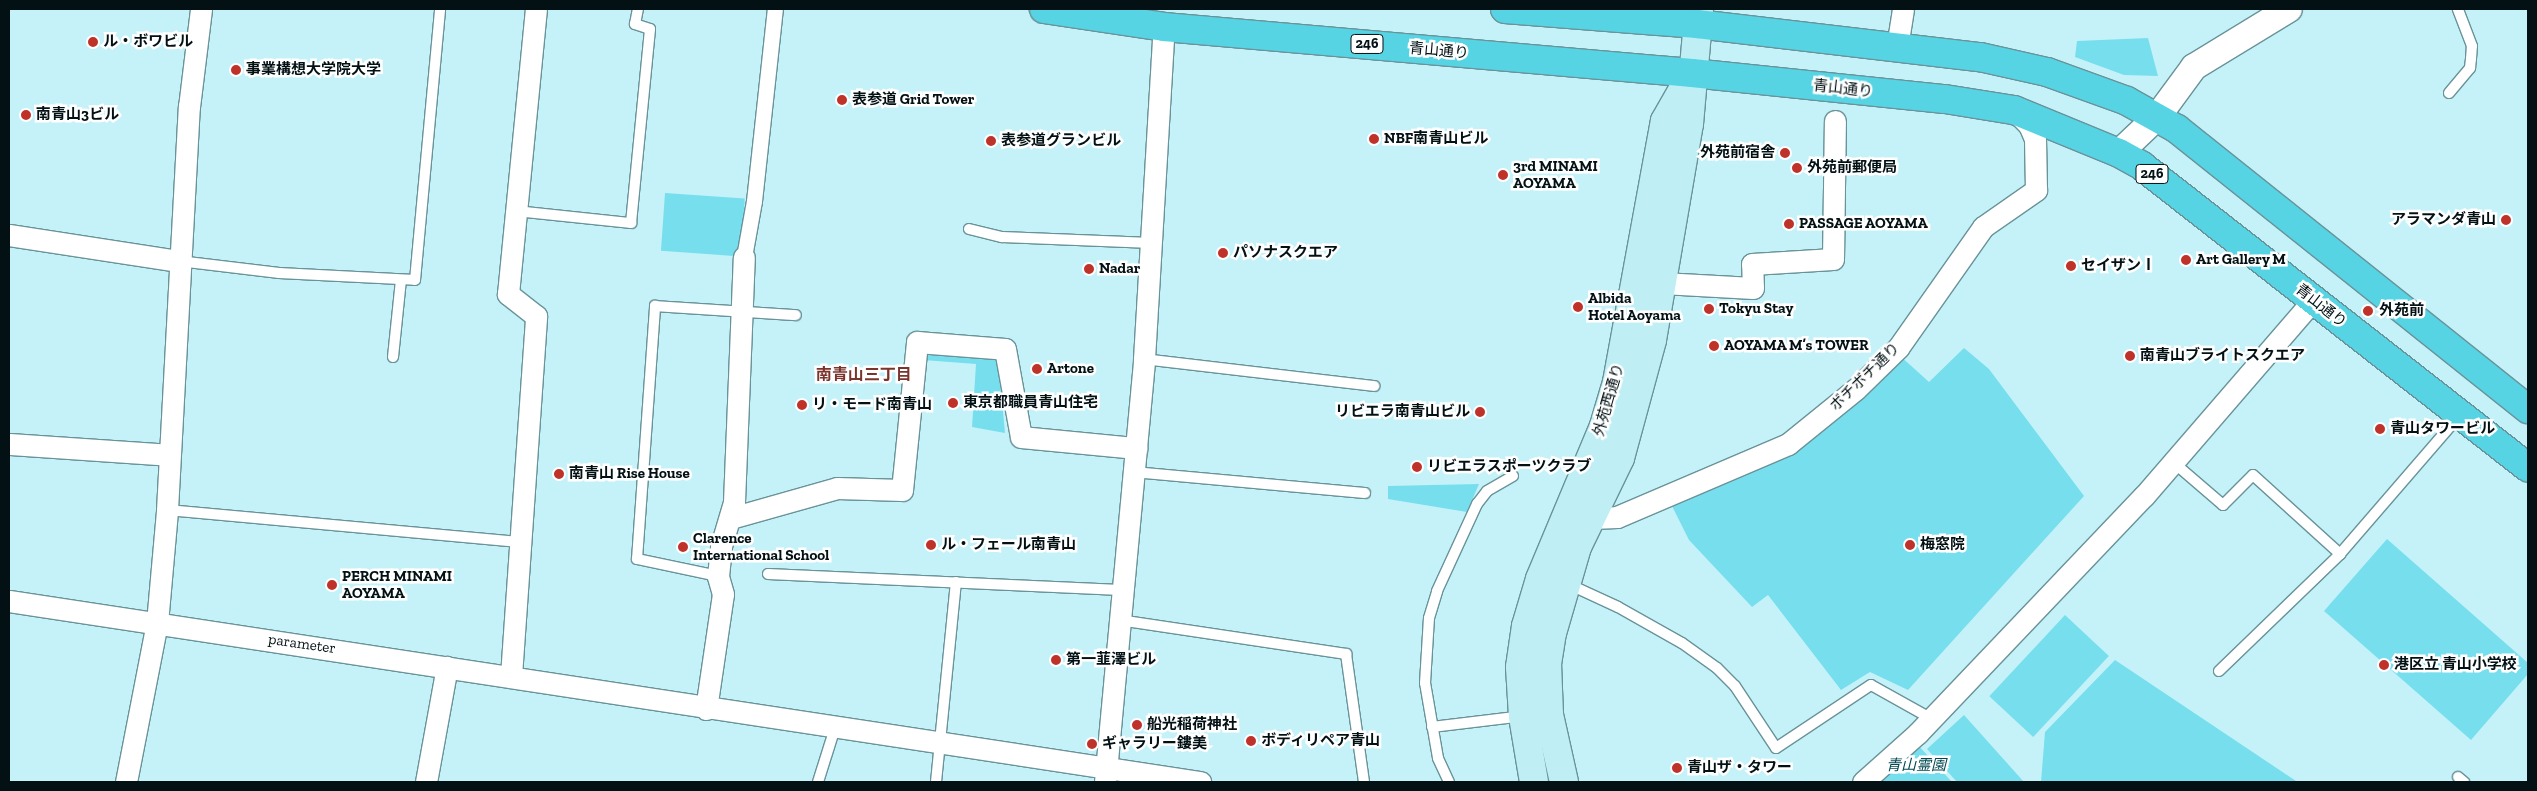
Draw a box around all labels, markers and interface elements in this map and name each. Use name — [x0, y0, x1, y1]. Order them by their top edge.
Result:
place label: ル・ボワビル — [103, 33, 193, 51]
road number: 246 — [1350, 33, 1384, 56]
marker: ル・ボワビル — [87, 36, 99, 48]
street label: 青山通り — [1408, 39, 1470, 63]
place label: 事業構想大学院大学 — [246, 61, 381, 79]
marker: 事業構想大学院大学 — [230, 64, 242, 76]
street label: 青山通り — [1812, 77, 1874, 101]
place label: 表参道 Grid Tower — [852, 91, 974, 109]
marker: 表参道 Grid Tower — [836, 94, 848, 106]
place label: 南青山3ビル — [36, 106, 119, 124]
marker: 南青山3ビル — [20, 109, 32, 121]
place label: NBF南青山ビル — [1384, 130, 1488, 148]
place label: 表参道グランビル — [1001, 132, 1121, 150]
marker: NBF南青山ビル — [1368, 133, 1380, 145]
marker: 表参道グランビル — [985, 135, 997, 147]
place label: 外苑前宿舎 — [1700, 144, 1775, 162]
marker: 外苑前宿舎 — [1779, 147, 1791, 159]
place label: 3rd MINAMI AOYAMA — [1513, 157, 1598, 192]
place label: 外苑前郵便局 — [1807, 159, 1897, 177]
marker: 外苑前郵便局 — [1791, 162, 1803, 174]
road number: 246 — [2134, 162, 2170, 185]
marker: 3rd MINAMI AOYAMA — [1497, 169, 1509, 181]
place label: アラマンダ青山 — [2391, 211, 2496, 229]
marker: アラマンダ青山 — [2500, 214, 2512, 226]
place label: PASSAGE AOYAMA — [1799, 215, 1928, 233]
marker: PASSAGE AOYAMA — [1783, 218, 1795, 230]
place label: パソナスクエア — [1233, 244, 1338, 262]
marker: パソナスクエア — [1217, 247, 1229, 259]
place label: Art Gallery M — [2196, 251, 2286, 269]
marker: Art Gallery M — [2180, 254, 2192, 266]
place label: セイザンⅠ — [2081, 257, 2156, 275]
place label: Nadar — [1099, 260, 1140, 278]
marker: セイザンⅠ — [2065, 260, 2077, 272]
marker: Nadar — [1083, 263, 1095, 275]
street label: 青山通り — [2292, 280, 2350, 332]
place label: Albida Hotel Aoyama — [1588, 289, 1681, 324]
place label: Tokyu Stay — [1719, 300, 1793, 318]
marker: Albida Hotel Aoyama — [1572, 301, 1584, 313]
place label: 外苑前 — [2379, 302, 2424, 320]
marker: Tokyu Stay — [1703, 303, 1715, 315]
marker: 外苑前 — [2361, 304, 2375, 318]
place label: AOYAMA M’s TOWER — [1724, 337, 1869, 355]
street label: ボチボチ通り — [1826, 339, 1904, 415]
marker: AOYAMA M’s TOWER — [1708, 340, 1720, 352]
place label: 南青山ブライトスクエア — [2140, 347, 2305, 365]
marker: 南青山ブライトスクエア — [2124, 350, 2136, 362]
place label: Artone — [1047, 360, 1094, 378]
street label: 外苑西通り — [1590, 361, 1628, 439]
marker: Artone — [1031, 363, 1043, 375]
district label: 南青山三丁目 — [816, 365, 912, 385]
place label: 東京都職員青山住宅 — [963, 394, 1098, 412]
place label: リ・モード南青山 — [812, 396, 932, 414]
marker: 東京都職員青山住宅 — [947, 397, 959, 409]
marker: リ・モード南青山 — [796, 399, 808, 411]
place label: リビエラ南青山ビル — [1335, 403, 1470, 421]
marker: リビエラ南青山ビル — [1474, 406, 1486, 418]
place label: 青山タワービル — [2390, 420, 2495, 438]
marker: 青山タワービル — [2374, 423, 2386, 435]
place label: リビエラスポーツクラブ — [1427, 458, 1592, 476]
marker: リビエラスポーツクラブ — [1411, 461, 1423, 473]
place label: 南青山 Rise House — [569, 465, 690, 483]
marker: 南青山 Rise House — [553, 468, 565, 480]
place label: Clarence International School — [693, 529, 829, 564]
place label: ル・フェール南青山 — [941, 536, 1076, 554]
place label: 梅窓院 — [1920, 536, 1965, 554]
marker: ル・フェール南青山 — [925, 539, 937, 551]
marker: 梅窓院 — [1904, 539, 1916, 551]
marker: Clarence International School — [677, 541, 689, 553]
place label: PERCH MINAMI AOYAMA — [342, 567, 452, 602]
marker: PERCH MINAMI AOYAMA — [326, 579, 338, 591]
street label: parameter — [267, 630, 337, 658]
place label: 第一韮澤ビル — [1066, 651, 1156, 669]
marker: 第一韮澤ビル — [1050, 654, 1062, 666]
place label: 港区立 青山小学校 — [2394, 656, 2517, 674]
marker: 港区立 青山小学校 — [2378, 659, 2390, 671]
place label: 船光稲荷神社 — [1147, 716, 1237, 734]
marker: 船光稲荷神社 — [1131, 719, 1143, 731]
place label: ボディリペア青山 — [1261, 732, 1381, 750]
place label: ギャラリー鏤美 — [1102, 735, 1207, 753]
marker: ボディリペア青山 — [1245, 735, 1257, 747]
marker: ギャラリー鏤美 — [1086, 738, 1098, 750]
park label: 青山霊園 — [1886, 757, 1946, 775]
place label: 青山ザ・タワー — [1687, 759, 1792, 777]
marker: 青山ザ・タワー — [1671, 762, 1683, 774]

